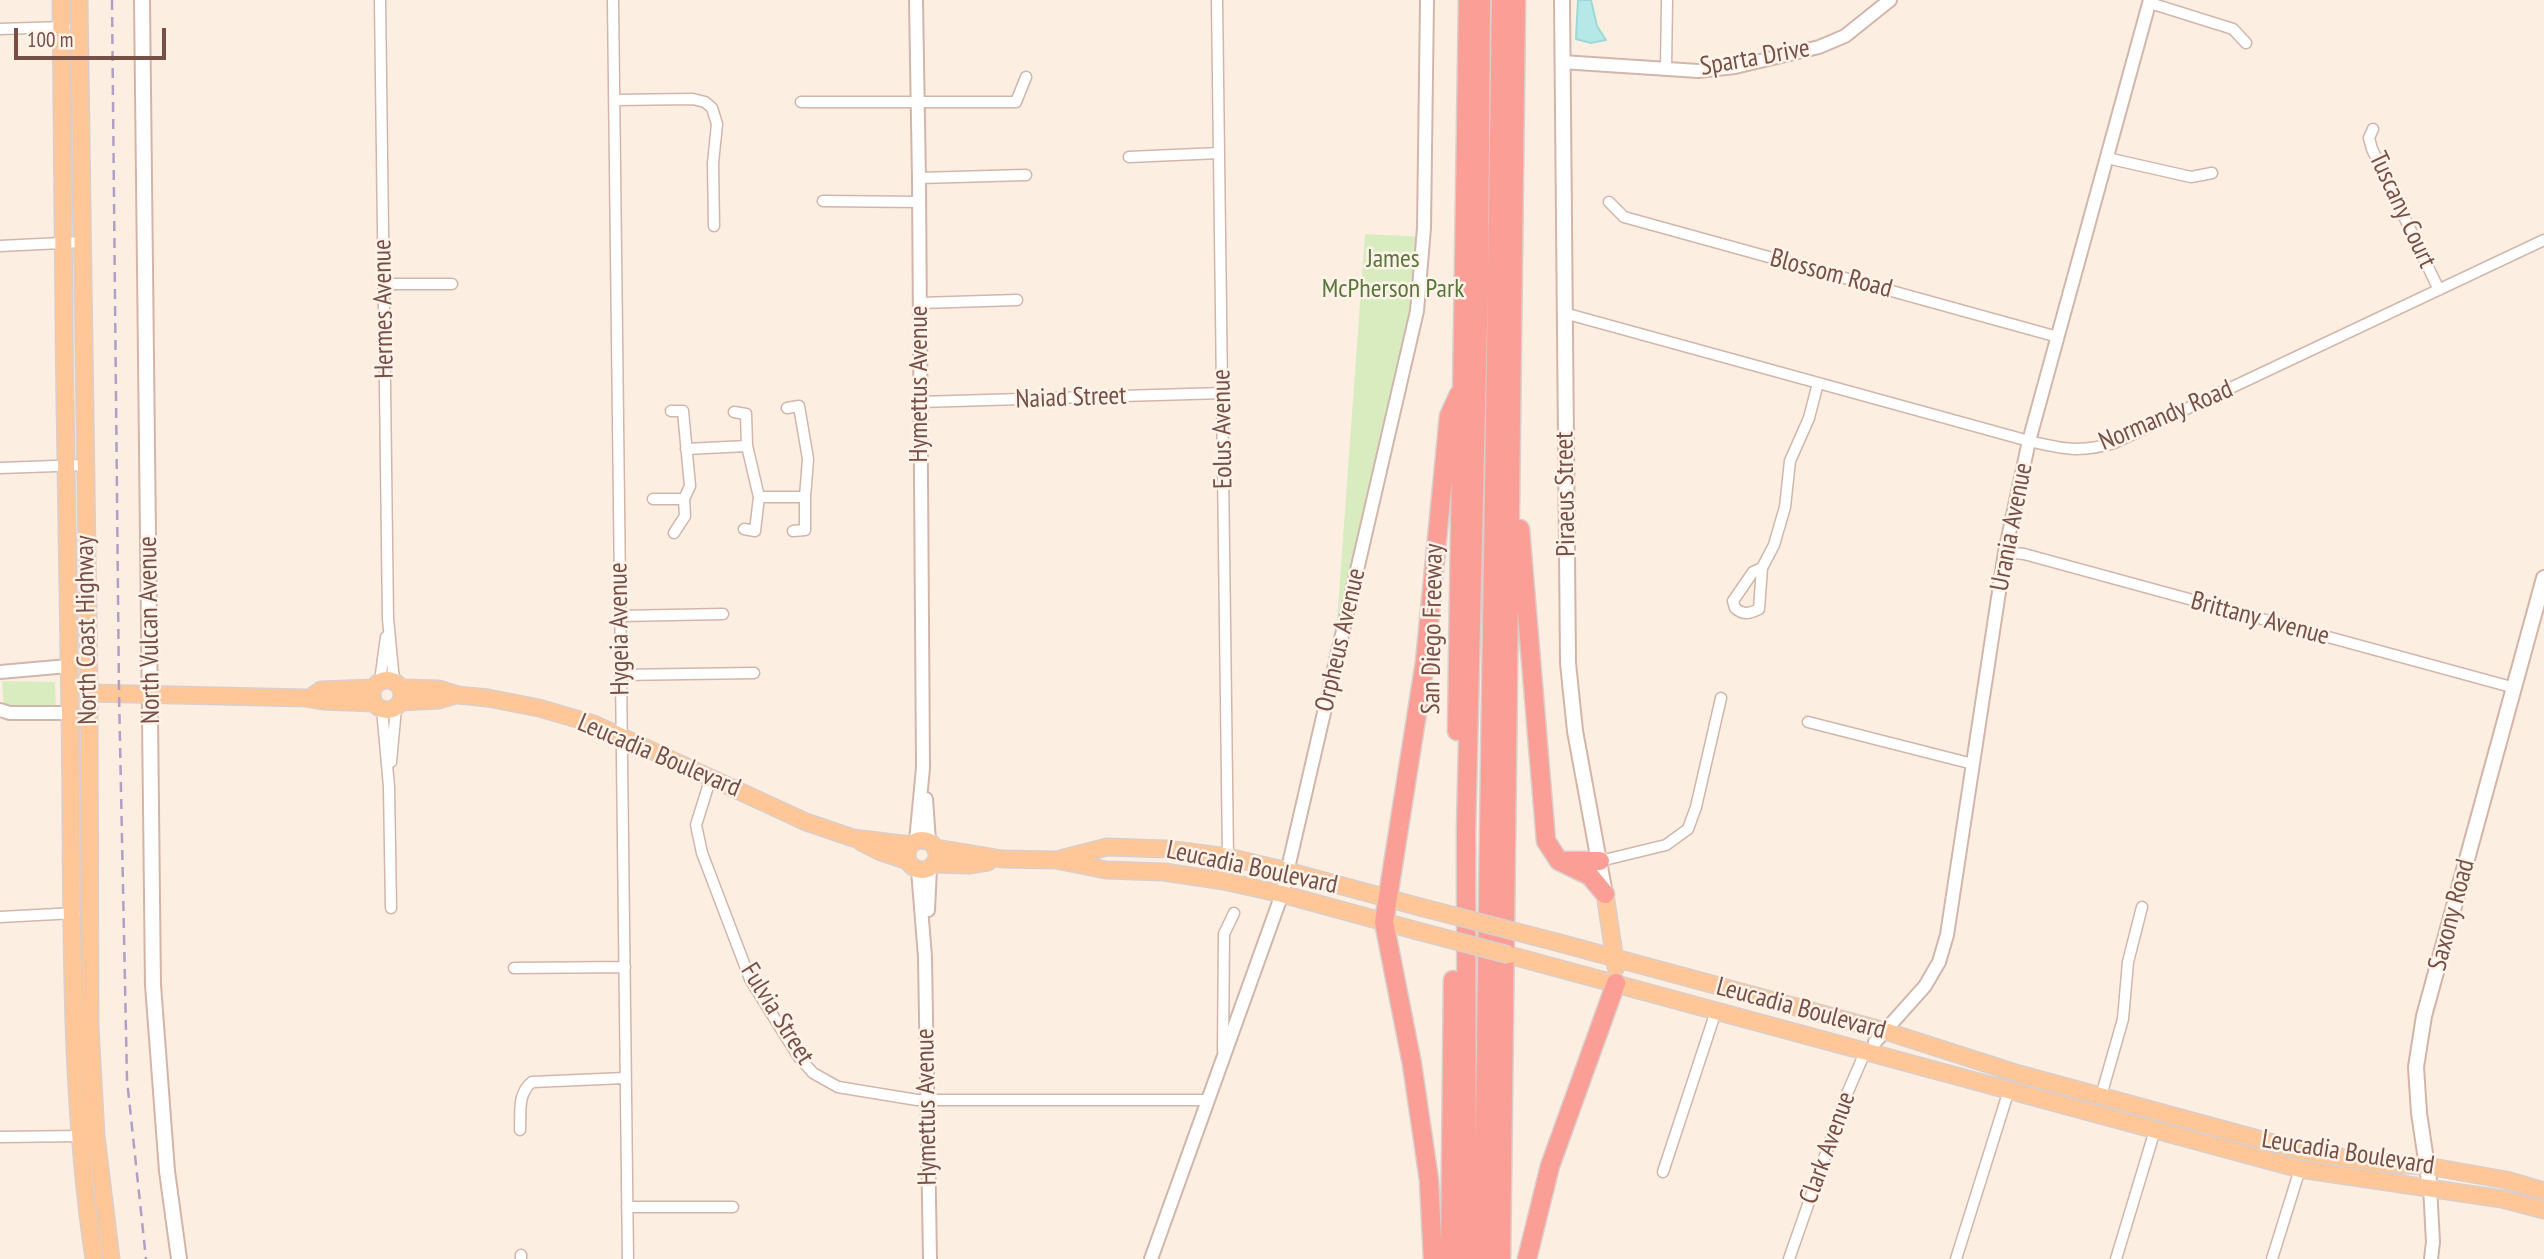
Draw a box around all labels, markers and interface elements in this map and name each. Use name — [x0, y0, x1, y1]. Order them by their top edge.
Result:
scale bar — [18, 14, 170, 58]
text: 100 m — [27, 26, 73, 53]
street label: Sparta Drive — [1698, 33, 1812, 83]
street label: Tuscany Court — [2362, 147, 2442, 273]
street label: Hermes Avenue — [367, 239, 401, 379]
street label: Blossom Road — [1767, 243, 1895, 305]
park label: James McPherson Park — [1322, 244, 1464, 306]
street label: Hymettus Avenue — [904, 305, 936, 463]
street label: Eolus Avenue — [1206, 369, 1240, 489]
street label: Normandy Road — [2095, 374, 2237, 458]
street label: Naiad Street — [1015, 380, 1127, 416]
street label: Piraeus Street — [1549, 431, 1583, 557]
street label: Urania Avenue — [1984, 460, 2040, 594]
street label: North Coast Highway — [70, 535, 104, 725]
street label: North Vulcan Avenue — [133, 536, 167, 724]
street label: San Diego Freeway — [1416, 543, 1450, 715]
street label: Hygeia Avenue — [603, 562, 637, 696]
street label: Orpheus Avenue — [1309, 565, 1373, 715]
street label: Brittany Avenue — [2187, 586, 2333, 652]
street label: Leucadia Boulevard — [573, 708, 745, 804]
street label: Leucadia Boulevard — [1164, 835, 1340, 901]
street label: Saxony Road — [2422, 856, 2482, 974]
street label: Fulvia Street — [734, 958, 820, 1070]
street label: Leucadia Boulevard — [1713, 971, 1889, 1047]
street label: Hymettus Avenue — [910, 1028, 944, 1186]
street label: Clark Avenue — [1793, 1088, 1863, 1208]
street label: Leucadia Boulevard — [2260, 1124, 2436, 1182]

